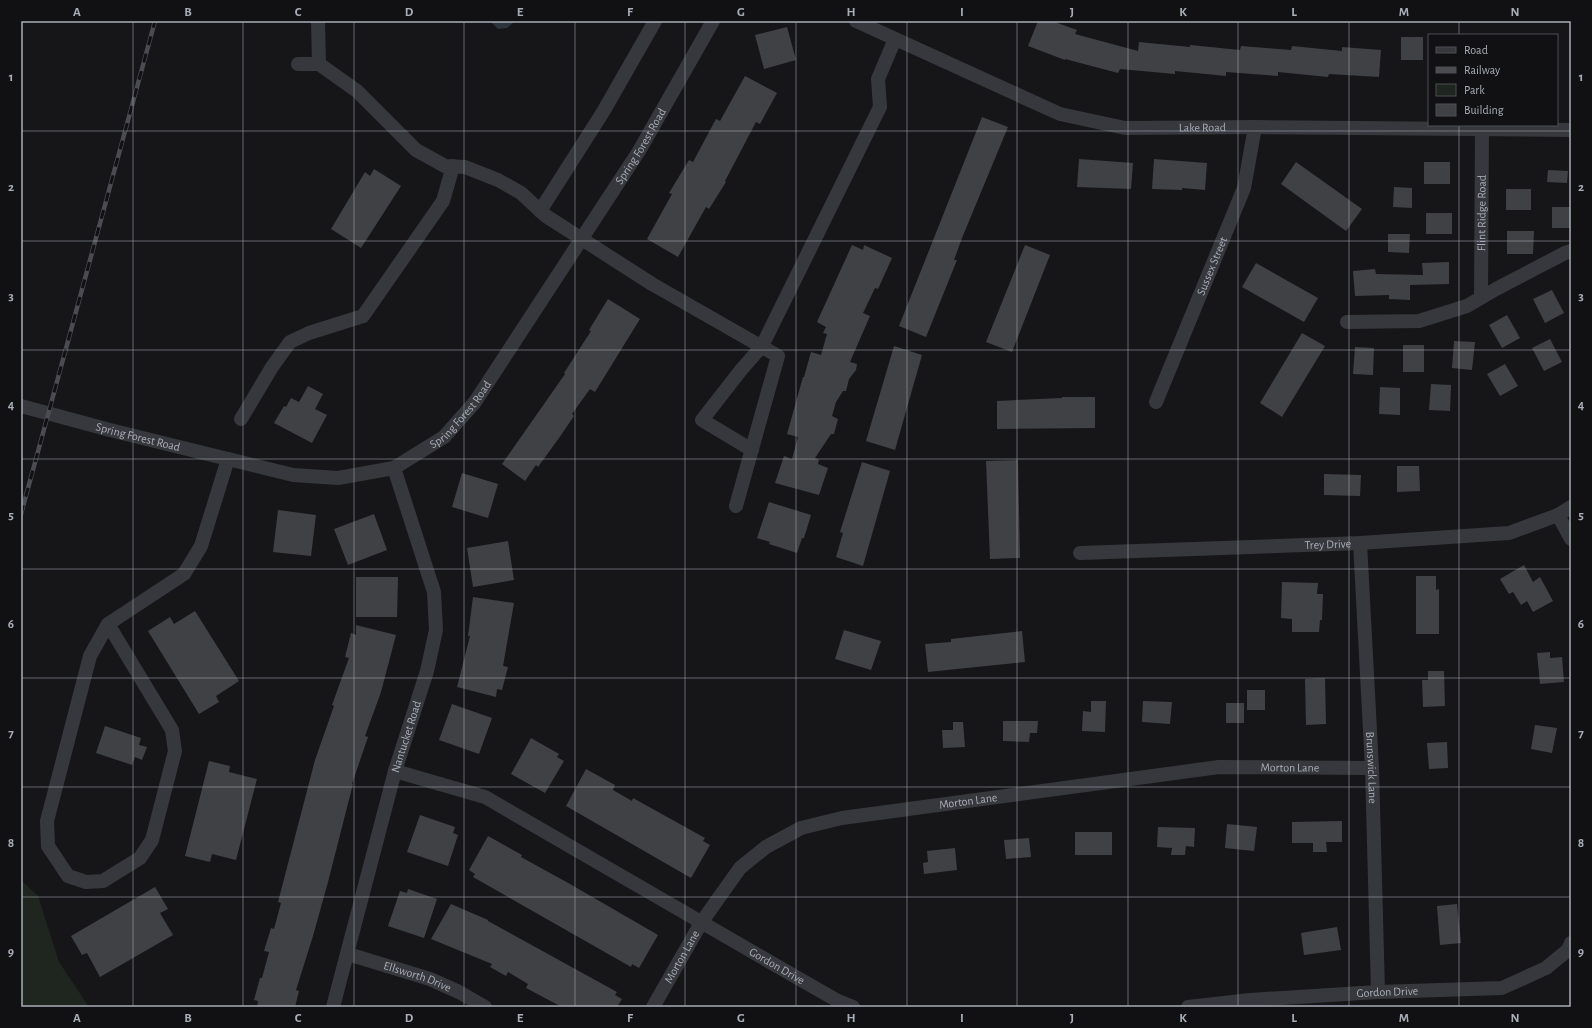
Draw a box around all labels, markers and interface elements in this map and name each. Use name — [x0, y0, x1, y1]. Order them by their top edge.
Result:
text: A — [73, 6, 81, 19]
text: B — [184, 6, 192, 19]
text: C — [295, 6, 302, 19]
text: D — [405, 6, 414, 19]
text: E — [517, 6, 524, 19]
text: F — [627, 6, 634, 19]
text: G — [737, 6, 745, 19]
text: H — [846, 6, 856, 19]
text: I — [960, 6, 964, 19]
text: J — [1070, 6, 1074, 19]
text: K — [1179, 6, 1187, 19]
text: L — [1291, 6, 1297, 19]
text: M — [1399, 6, 1409, 19]
text: N — [1510, 6, 1520, 19]
legend — [1428, 34, 1558, 126]
text: Road — [1464, 44, 1488, 56]
text: Railway — [1464, 64, 1500, 77]
text: 1 — [9, 71, 13, 84]
text: 1 — [1579, 71, 1583, 84]
text: Park — [1464, 84, 1485, 96]
text: Building — [1464, 104, 1504, 116]
street label: Spring Forest Road — [613, 106, 668, 186]
street label: Lake Road — [1179, 121, 1226, 134]
street label: Flint Ridge Road — [1475, 175, 1488, 251]
text: 2 — [8, 181, 14, 194]
text: 2 — [1578, 181, 1584, 194]
street label: Sussex Street — [1195, 235, 1229, 297]
text: 3 — [8, 290, 14, 303]
text: 3 — [1578, 290, 1584, 303]
street label: Spring Forest Road — [427, 379, 493, 450]
text: 4 — [8, 399, 15, 412]
text: 4 — [1578, 399, 1585, 412]
street label: Spring Forest Road — [94, 420, 182, 453]
text: 5 — [8, 509, 14, 522]
text: 5 — [1578, 509, 1584, 522]
street label: Trey Drive — [1304, 537, 1351, 551]
text: 6 — [8, 618, 14, 631]
text: 6 — [1578, 618, 1584, 631]
street label: Nantucket Road — [389, 699, 423, 774]
text: 7 — [8, 727, 14, 740]
text: 7 — [1578, 727, 1584, 740]
street label: Brunswick Lane — [1364, 731, 1379, 804]
street label: Morton Lane — [1261, 761, 1319, 774]
street label: Morton Lane — [938, 791, 998, 811]
text: 8 — [8, 837, 14, 850]
text: 8 — [1578, 837, 1584, 850]
street label: Morton Lane — [662, 928, 702, 985]
street label: Gordon Drive — [747, 945, 807, 987]
text: 9 — [8, 946, 14, 959]
text: 9 — [1578, 946, 1584, 959]
street label: Ellsworth Drive — [382, 959, 453, 994]
street label: Gordon Drive — [1356, 985, 1418, 999]
text: A — [73, 1012, 81, 1025]
text: B — [184, 1012, 192, 1025]
text: C — [295, 1012, 302, 1025]
text: D — [405, 1012, 414, 1025]
text: E — [517, 1012, 524, 1025]
text: F — [627, 1012, 634, 1025]
text: G — [737, 1012, 745, 1025]
text: H — [846, 1012, 856, 1025]
text: I — [960, 1012, 964, 1025]
text: J — [1070, 1012, 1074, 1025]
text: K — [1179, 1012, 1187, 1025]
text: L — [1291, 1012, 1297, 1025]
text: M — [1399, 1012, 1409, 1025]
text: N — [1510, 1012, 1520, 1025]

